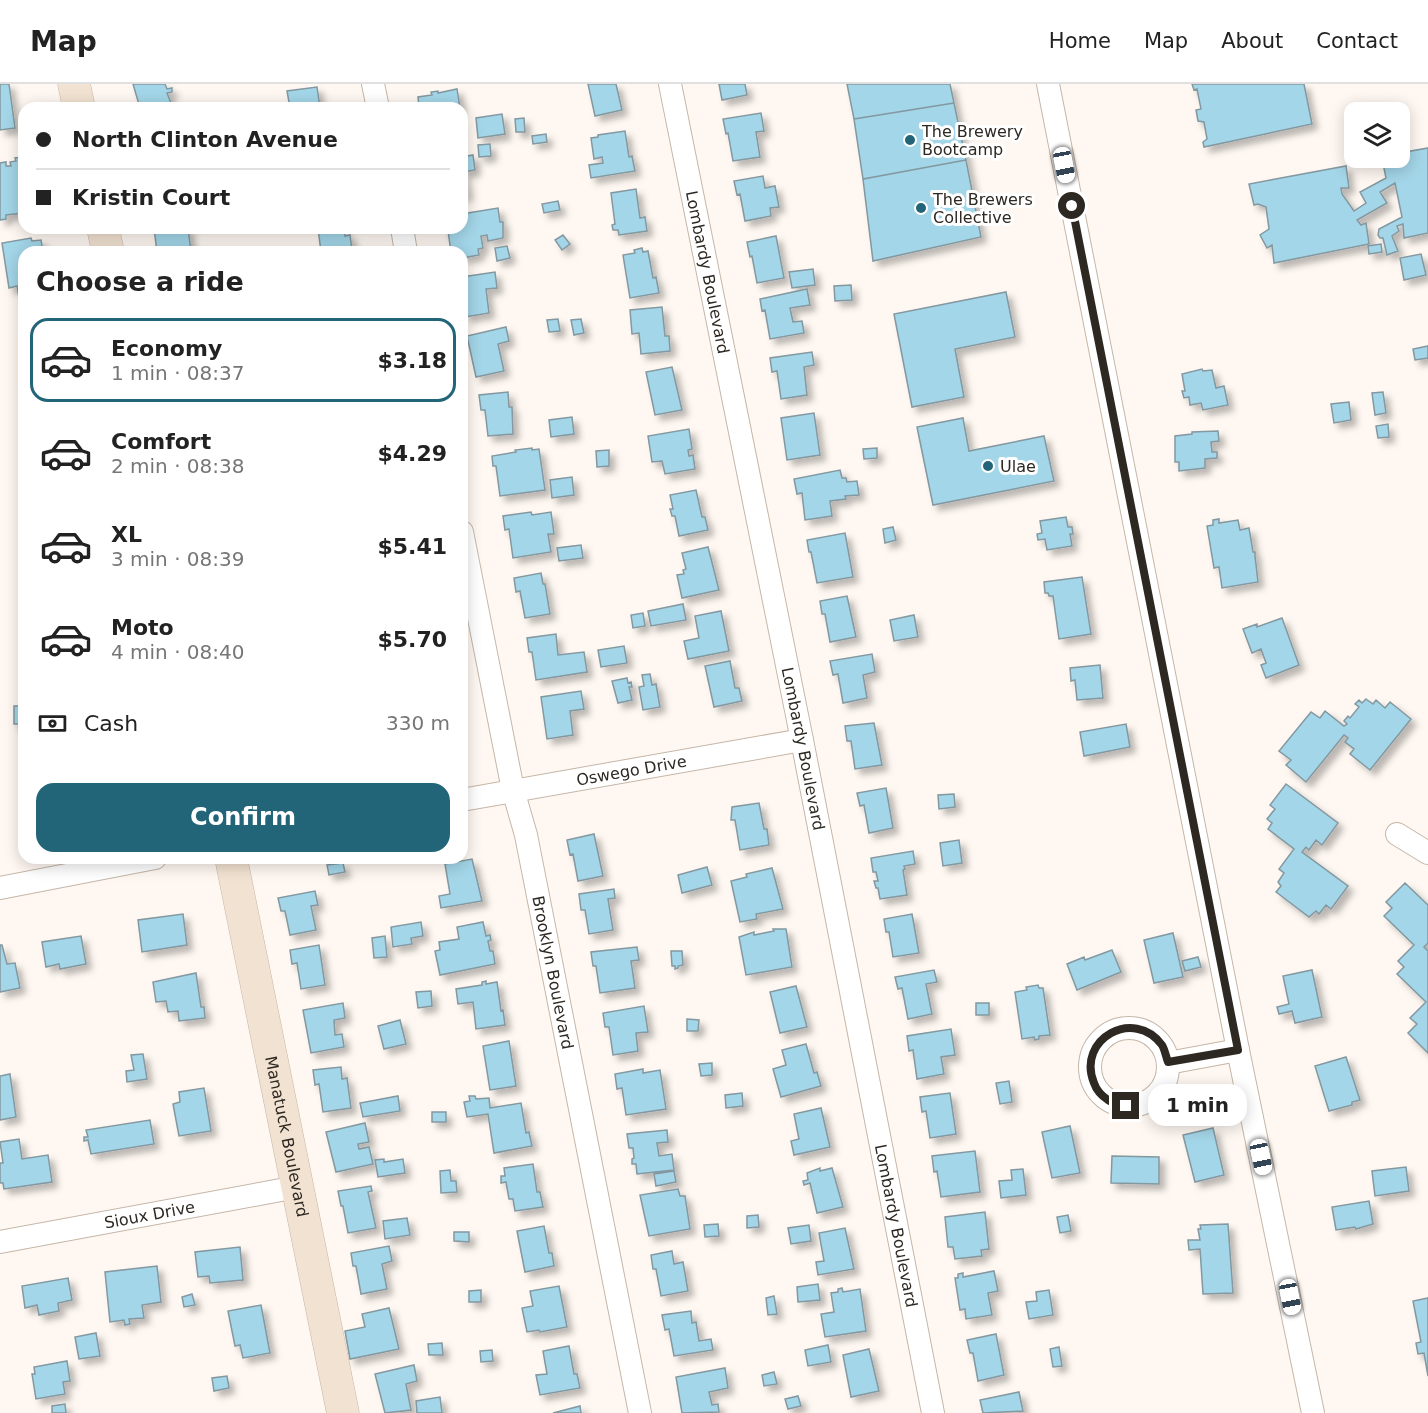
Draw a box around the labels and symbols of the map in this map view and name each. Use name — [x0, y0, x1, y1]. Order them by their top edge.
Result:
place label: The Brewery Bootcamp — [921, 122, 1023, 159]
marker: The Brewery Bootcamp — [903, 133, 917, 147]
car — [1052, 146, 1076, 184]
street label: Lombardy Boulevard — [682, 189, 733, 356]
place label: The Brewers Collective — [932, 190, 1033, 227]
route start — [1058, 192, 1085, 219]
marker: The Brewers Collective — [914, 201, 928, 215]
place label: Ulae — [1000, 457, 1036, 476]
marker: Ulae — [981, 459, 995, 473]
street label: Lombardy Boulevard — [778, 666, 828, 832]
street label: Oswego Drive — [575, 752, 688, 790]
street label: Brooklyn Boulevard — [528, 894, 577, 1051]
street label: Manatuck Boulevard — [261, 1054, 312, 1219]
callout: 1 min — [1147, 1085, 1246, 1127]
route end — [1112, 1092, 1139, 1119]
car — [1248, 1138, 1274, 1176]
street label: Lombardy Boulevard — [871, 1143, 921, 1309]
street label: Sioux Drive — [103, 1197, 196, 1233]
car — [1278, 1278, 1302, 1316]

